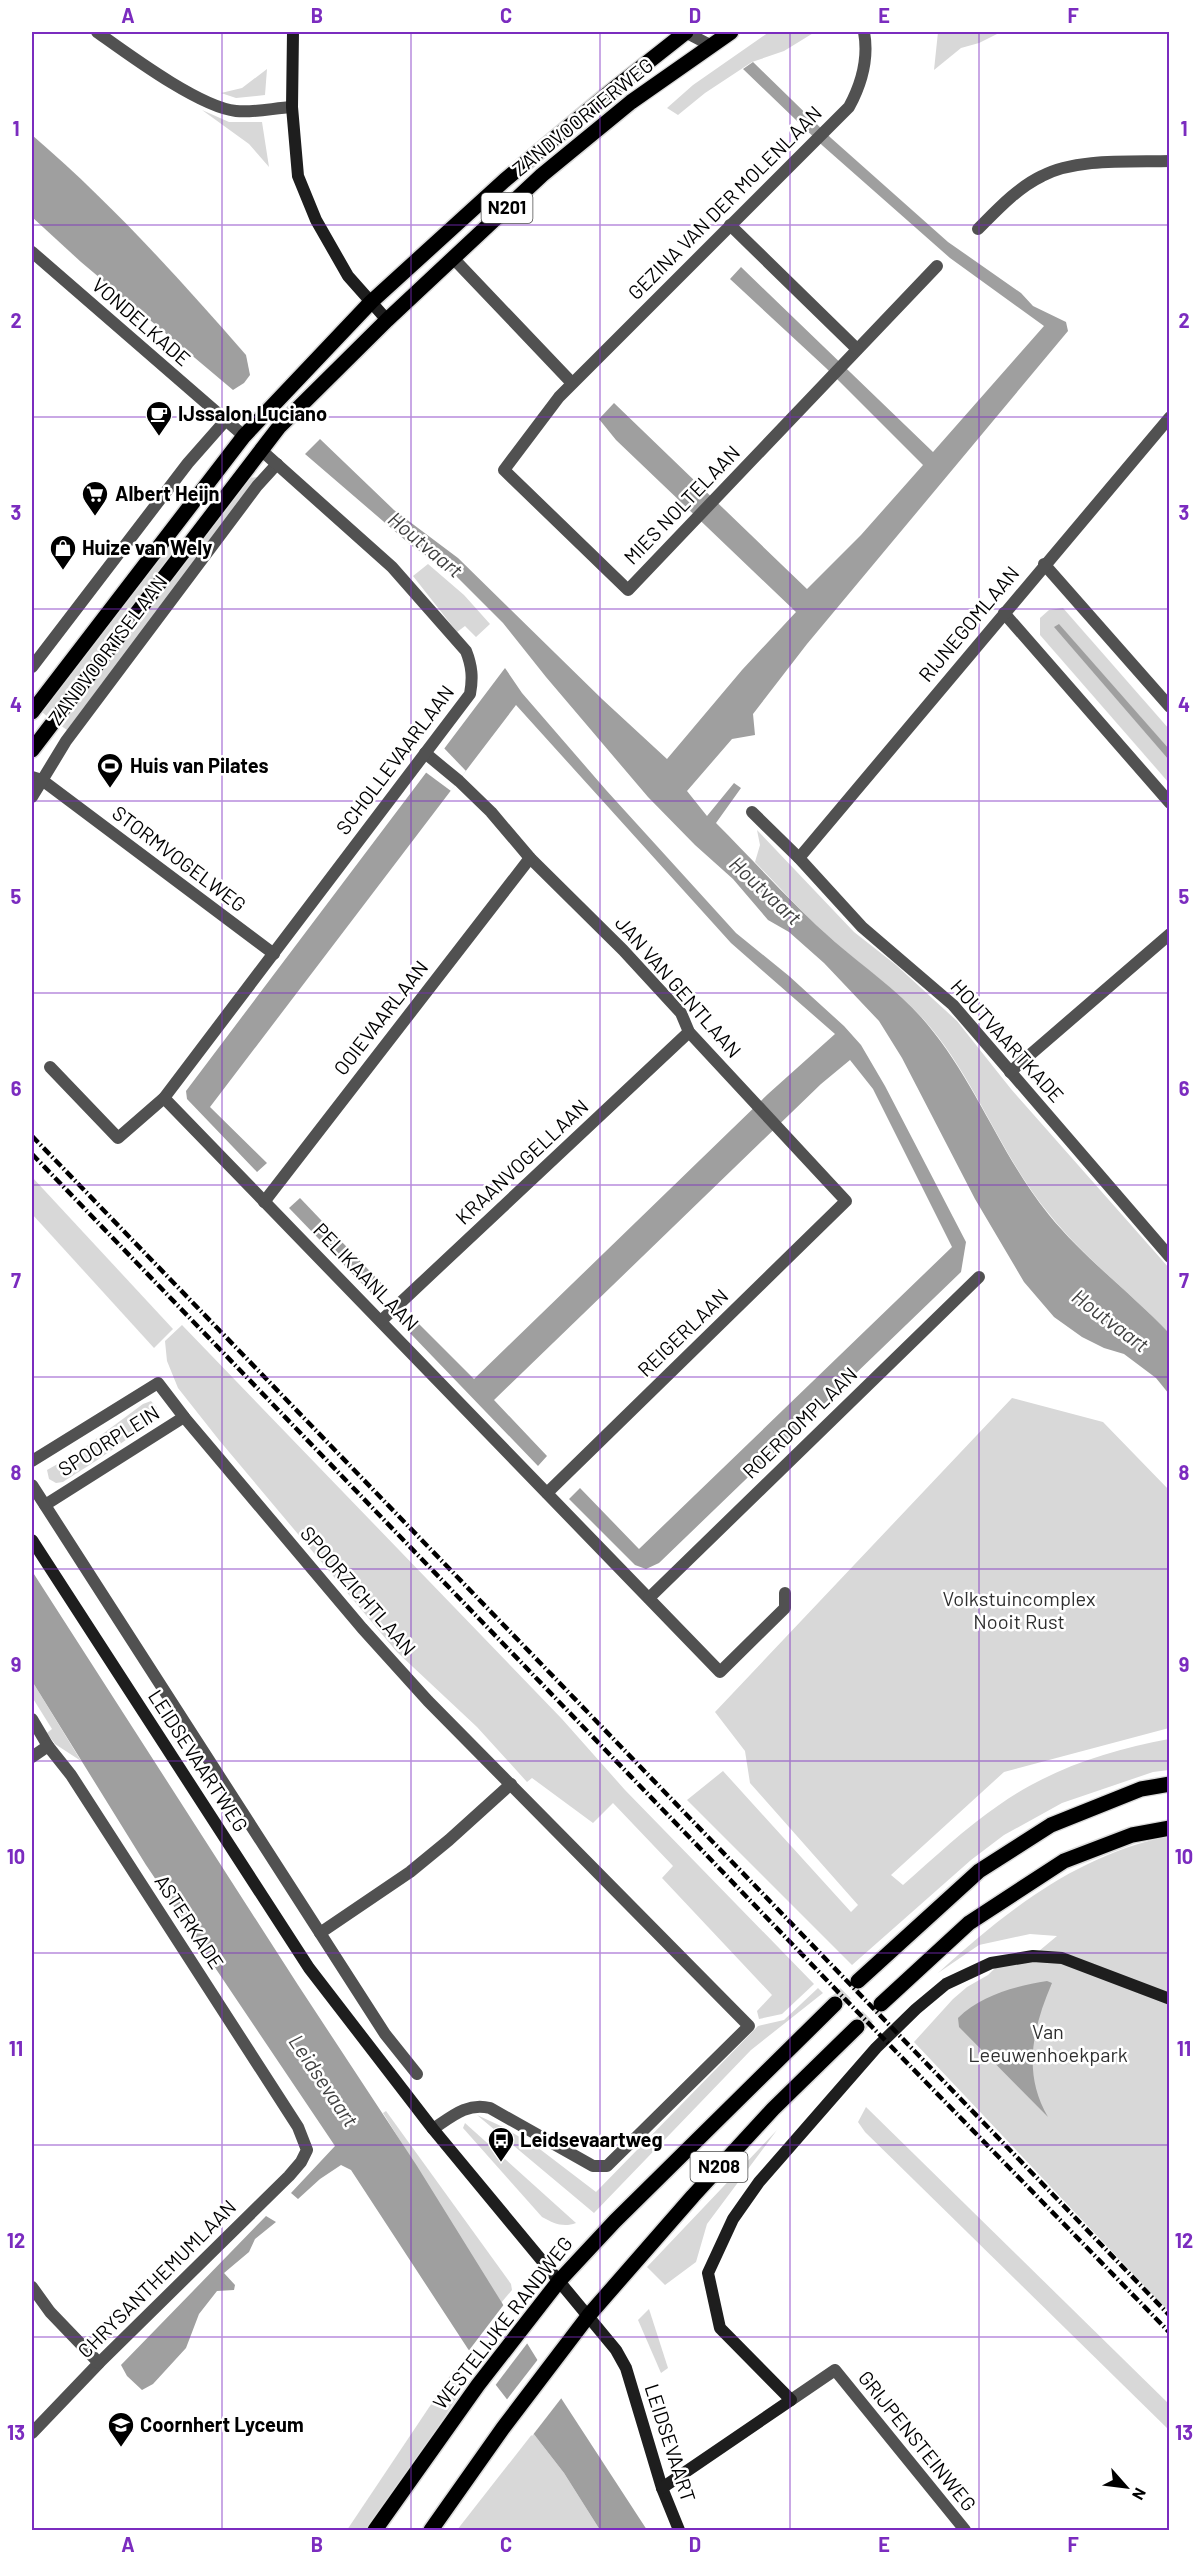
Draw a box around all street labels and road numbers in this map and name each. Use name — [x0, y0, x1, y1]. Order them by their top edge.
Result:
street label: ZANDVOORTERWEG — [507, 52, 658, 180]
street label: GEZINA VAN DER MOLENLAAN — [622, 100, 826, 304]
road number: N201 — [482, 193, 532, 223]
street label: VONDELKADE — [88, 272, 196, 370]
street label: MIES NOLTELAAN — [618, 440, 744, 569]
street label: RIJNEGOMLAAN — [913, 561, 1023, 686]
street label: ZANDVOORTSELAAN — [43, 570, 172, 729]
street label: SCHOLLEVAARLAAN — [330, 680, 458, 839]
street label: STORMVOGELWEG — [108, 800, 251, 916]
street label: JAN VAN GENTLAAN — [611, 911, 747, 1062]
street label: OOIEVAARLAAN — [328, 955, 432, 1079]
street label: HOUTVAARTKADE — [946, 974, 1069, 1107]
street label: KRAANVOGELLAAN — [450, 1094, 593, 1229]
street label: PELIKAANLAAN — [309, 1217, 424, 1335]
street label: REIGERLAAN — [632, 1283, 732, 1381]
street label: ROERDOMPLAAN — [737, 1362, 862, 1483]
street label: SPOORPLEIN — [54, 1400, 163, 1481]
street label: SPOORZICHTLAAN — [296, 1521, 421, 1660]
street label: LEIDSEVAARTWEG — [144, 1685, 254, 1836]
street label: ASTERKADE — [150, 1870, 229, 1973]
road number: N208 — [690, 2152, 748, 2182]
street label: CHRYSANTHEMUMLAAN — [72, 2194, 240, 2362]
street label: WESTELIJKE RANDWEG — [427, 2231, 577, 2413]
street label: GRIJPENSTEINWEG — [854, 2365, 982, 2515]
street label: LEIDSEVAART — [641, 2381, 701, 2505]

